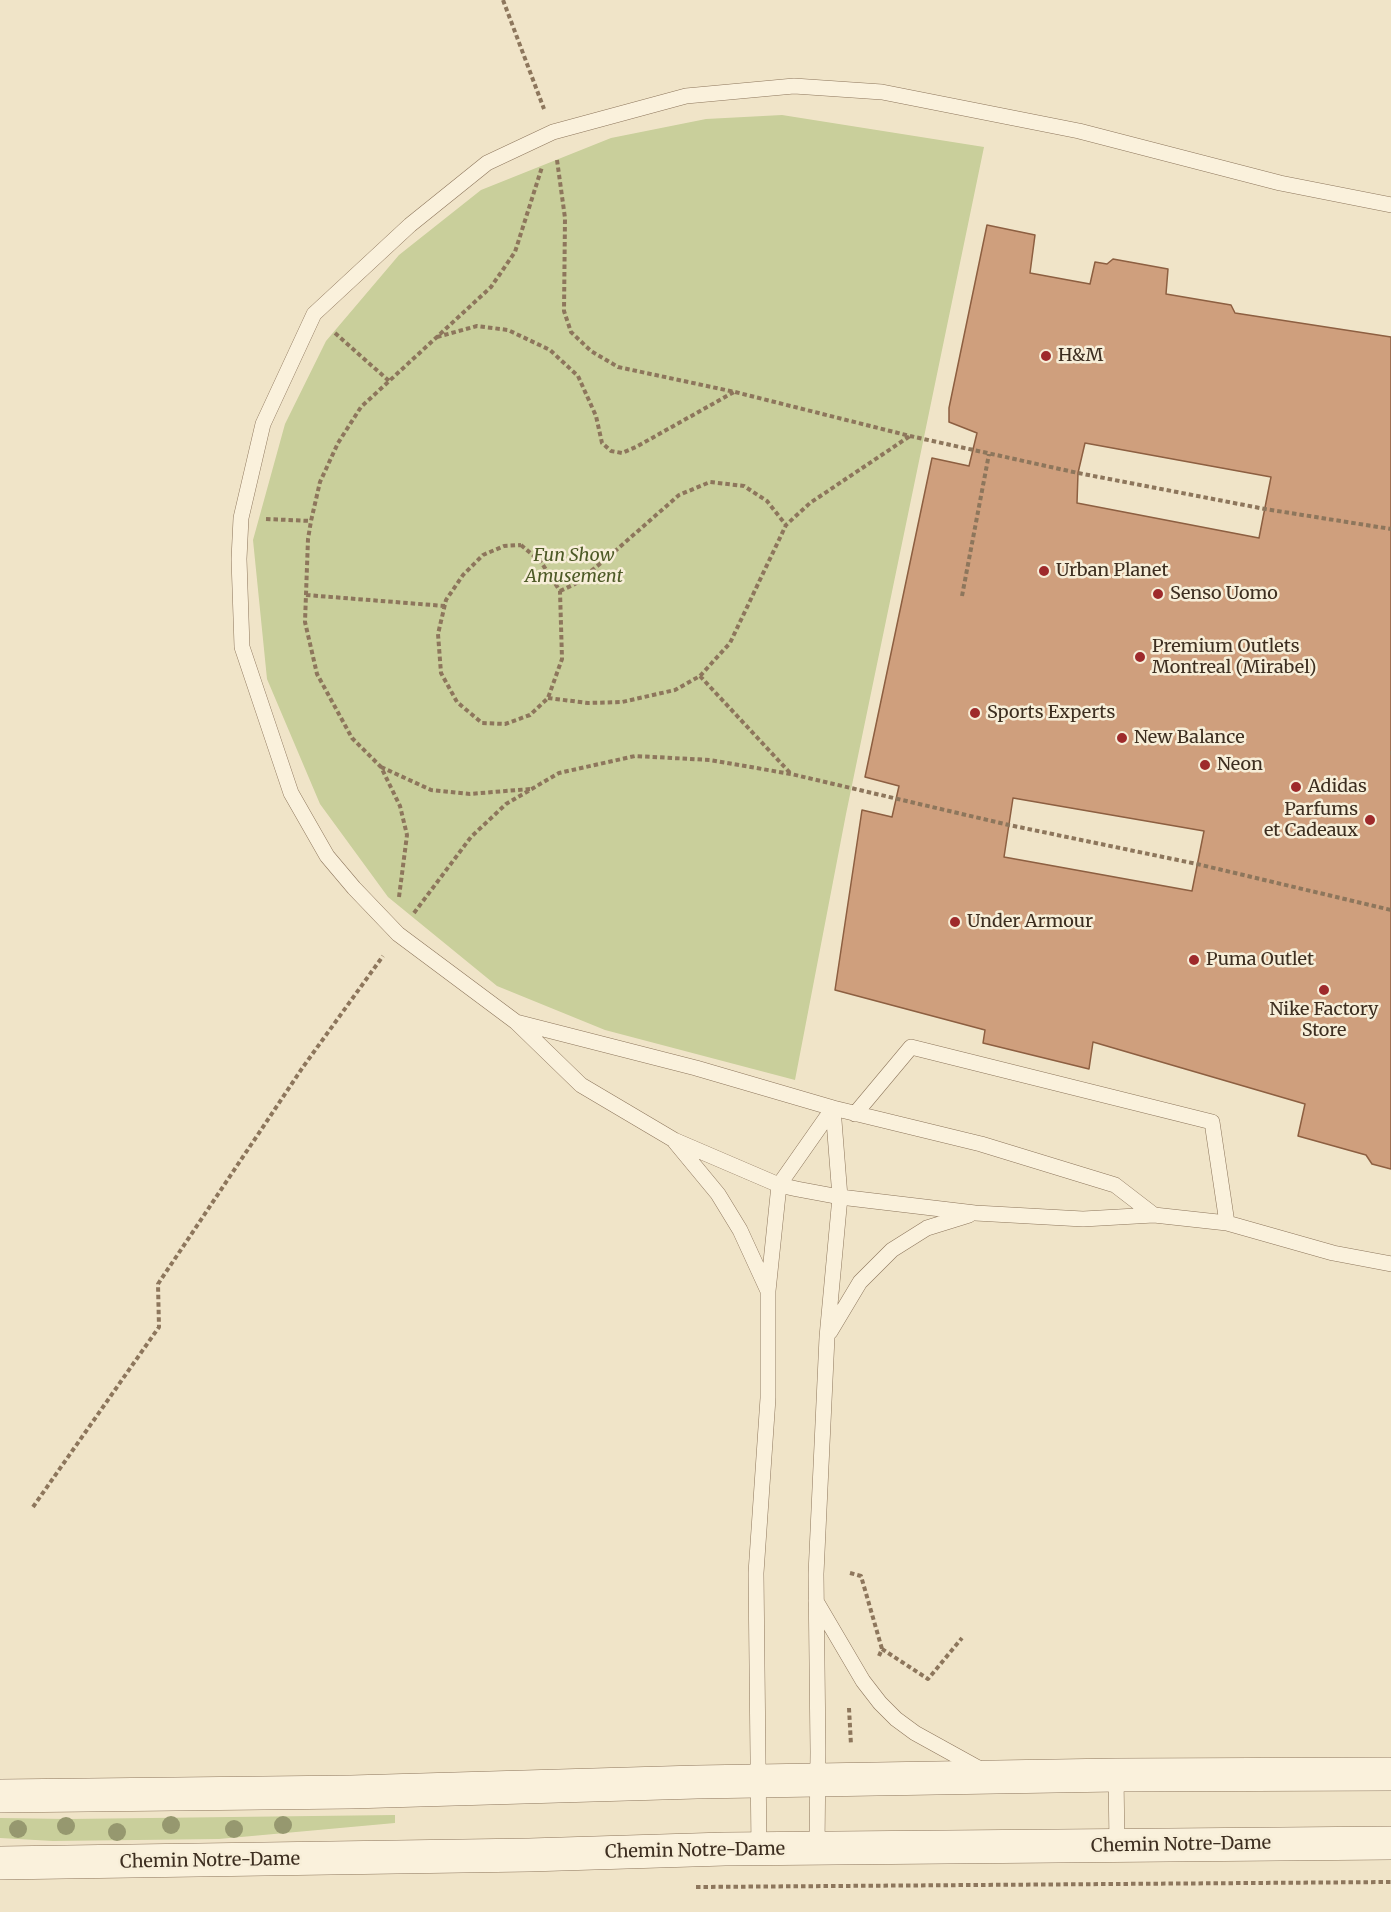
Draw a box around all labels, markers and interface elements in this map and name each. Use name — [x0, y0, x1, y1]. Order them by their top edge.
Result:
place label: H&M — [1058, 345, 1103, 367]
marker: H&M — [1039, 349, 1053, 363]
park label: Fun Show Amusement — [525, 545, 623, 588]
place label: Urban Planet — [1056, 560, 1168, 582]
marker: Urban Planet — [1037, 564, 1051, 578]
place label: Senso Uomo — [1170, 583, 1278, 605]
marker: Senso Uomo — [1151, 587, 1165, 601]
place label: Premium Outlets Montreal (Mirabel) — [1152, 636, 1316, 678]
marker: Premium Outlets Montreal (Mirabel) — [1133, 650, 1147, 664]
place label: Sports Experts — [987, 702, 1115, 724]
marker: Sports Experts — [968, 706, 982, 720]
place label: New Balance — [1134, 727, 1245, 749]
marker: New Balance — [1115, 731, 1129, 745]
place label: Neon — [1217, 754, 1263, 776]
marker: Neon — [1198, 758, 1212, 772]
place label: Adidas — [1308, 776, 1367, 798]
marker: Adidas — [1289, 780, 1303, 794]
place label: Parfums et Cadeaux — [1264, 799, 1358, 842]
marker: Parfums et Cadeaux — [1363, 813, 1377, 827]
place label: Under Armour — [967, 911, 1093, 933]
marker: Under Armour — [948, 915, 962, 929]
place label: Puma Outlet — [1206, 949, 1314, 971]
marker: Puma Outlet — [1187, 953, 1201, 967]
marker: Nike Factory Store — [1317, 983, 1331, 997]
place label: Nike Factory Store — [1269, 999, 1379, 1042]
street label: Chemin Notre-Dame — [1091, 1833, 1271, 1857]
street label: Chemin Notre-Dame — [605, 1839, 785, 1863]
street label: Chemin Notre-Dame — [120, 1849, 300, 1873]

